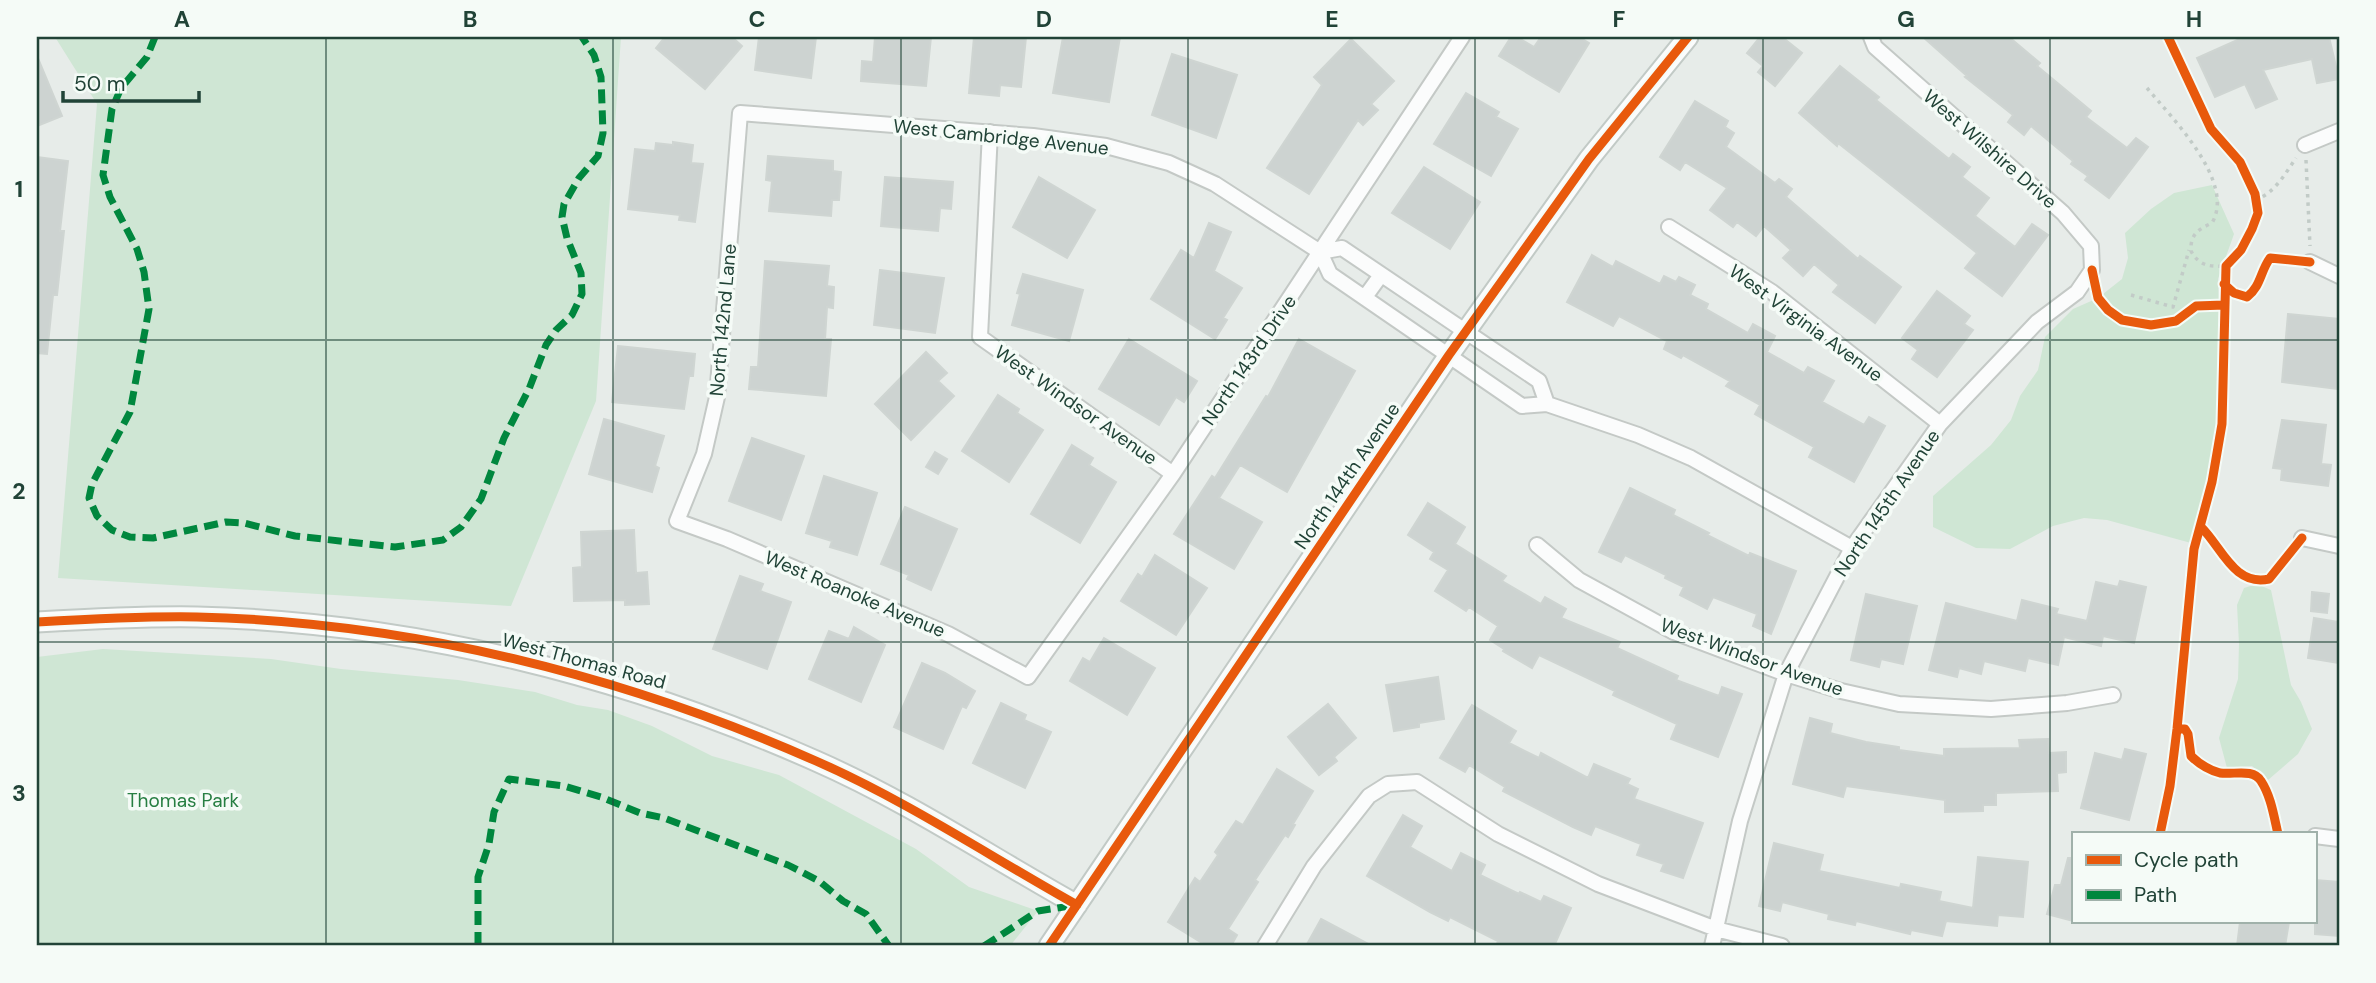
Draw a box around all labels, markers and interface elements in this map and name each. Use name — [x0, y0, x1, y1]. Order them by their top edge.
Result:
text: A — [174, 4, 190, 34]
text: B — [463, 4, 477, 34]
text: C — [749, 4, 765, 34]
text: D — [1036, 4, 1052, 34]
text: E — [1325, 4, 1339, 34]
text: F — [1613, 4, 1626, 34]
text: G — [1897, 4, 1915, 34]
text: H — [2186, 4, 2202, 34]
scale bar — [63, 60, 200, 104]
text: 50 m — [74, 70, 125, 98]
street label: West Wilshire Drive — [1918, 84, 2062, 214]
street label: West Cambridge Avenue — [892, 113, 1110, 161]
text: 1 — [15, 174, 23, 204]
street label: North 142nd Lane — [704, 243, 742, 397]
street label: West Virginia Avenue — [1724, 259, 1888, 387]
street label: North 143rd Drive — [1196, 290, 1302, 430]
street label: West Windsor Avenue — [990, 339, 1162, 471]
street label: North 144th Avenue — [1289, 398, 1405, 554]
street label: North 145th Avenue — [1829, 425, 1945, 581]
text: 2 — [12, 476, 26, 506]
street label: West Roanoke Avenue — [761, 545, 949, 643]
street label: West Windsor Avenue — [1657, 612, 1847, 702]
street label: West Thomas Road — [499, 627, 669, 695]
text: 3 — [12, 778, 26, 808]
park label: Thomas Park — [127, 788, 240, 813]
legend — [2072, 832, 2316, 923]
text: Cycle path — [2134, 846, 2239, 874]
text: Path — [2134, 881, 2177, 909]

